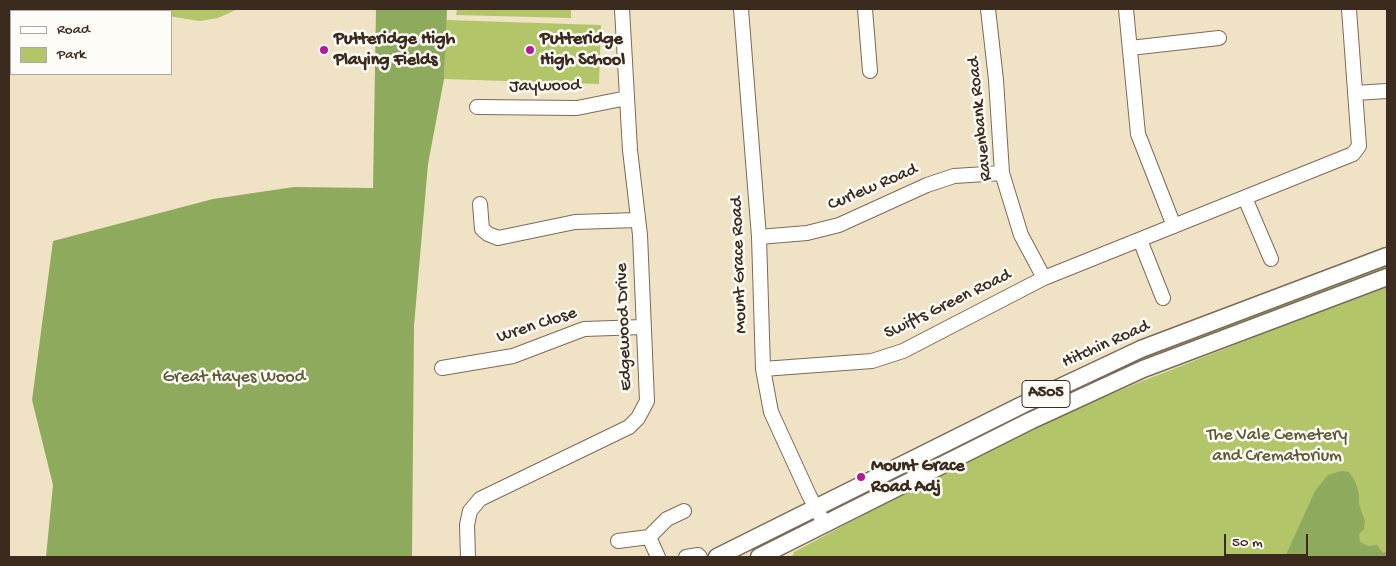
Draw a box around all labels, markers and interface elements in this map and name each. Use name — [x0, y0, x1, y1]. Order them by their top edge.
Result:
legend — [10, 10, 172, 75]
text: Road — [57, 21, 90, 39]
place label: Putteridge High Playing Fields — [334, 29, 455, 72]
place label: Putteridge High School — [540, 29, 625, 72]
marker: Putteridge High Playing Fields — [318, 44, 330, 56]
marker: Putteridge High School — [524, 44, 536, 56]
text: Park — [57, 46, 86, 64]
street label: Ravenbank Road — [964, 56, 998, 182]
street label: Jaywood — [509, 76, 581, 98]
street label: Curlew Road — [825, 159, 921, 217]
street label: Mount Grace Road — [727, 196, 753, 334]
street label: Edgewood Drive — [612, 263, 638, 391]
street label: Swifts Green Road — [881, 265, 1015, 345]
street label: Wren Close — [494, 303, 580, 349]
street label: Hitchin Road — [1059, 316, 1153, 374]
park label: Great Hayes Wood — [163, 367, 305, 389]
road number: A505 — [1022, 380, 1070, 408]
park label: The Vale Cemetery and Crematorium — [1207, 425, 1347, 468]
place label: Mount Grace Road Adj — [871, 456, 965, 498]
marker: Mount Grace Road Adj — [855, 471, 867, 483]
scale bar — [1226, 524, 1310, 556]
text: 50 m — [1232, 534, 1263, 552]

